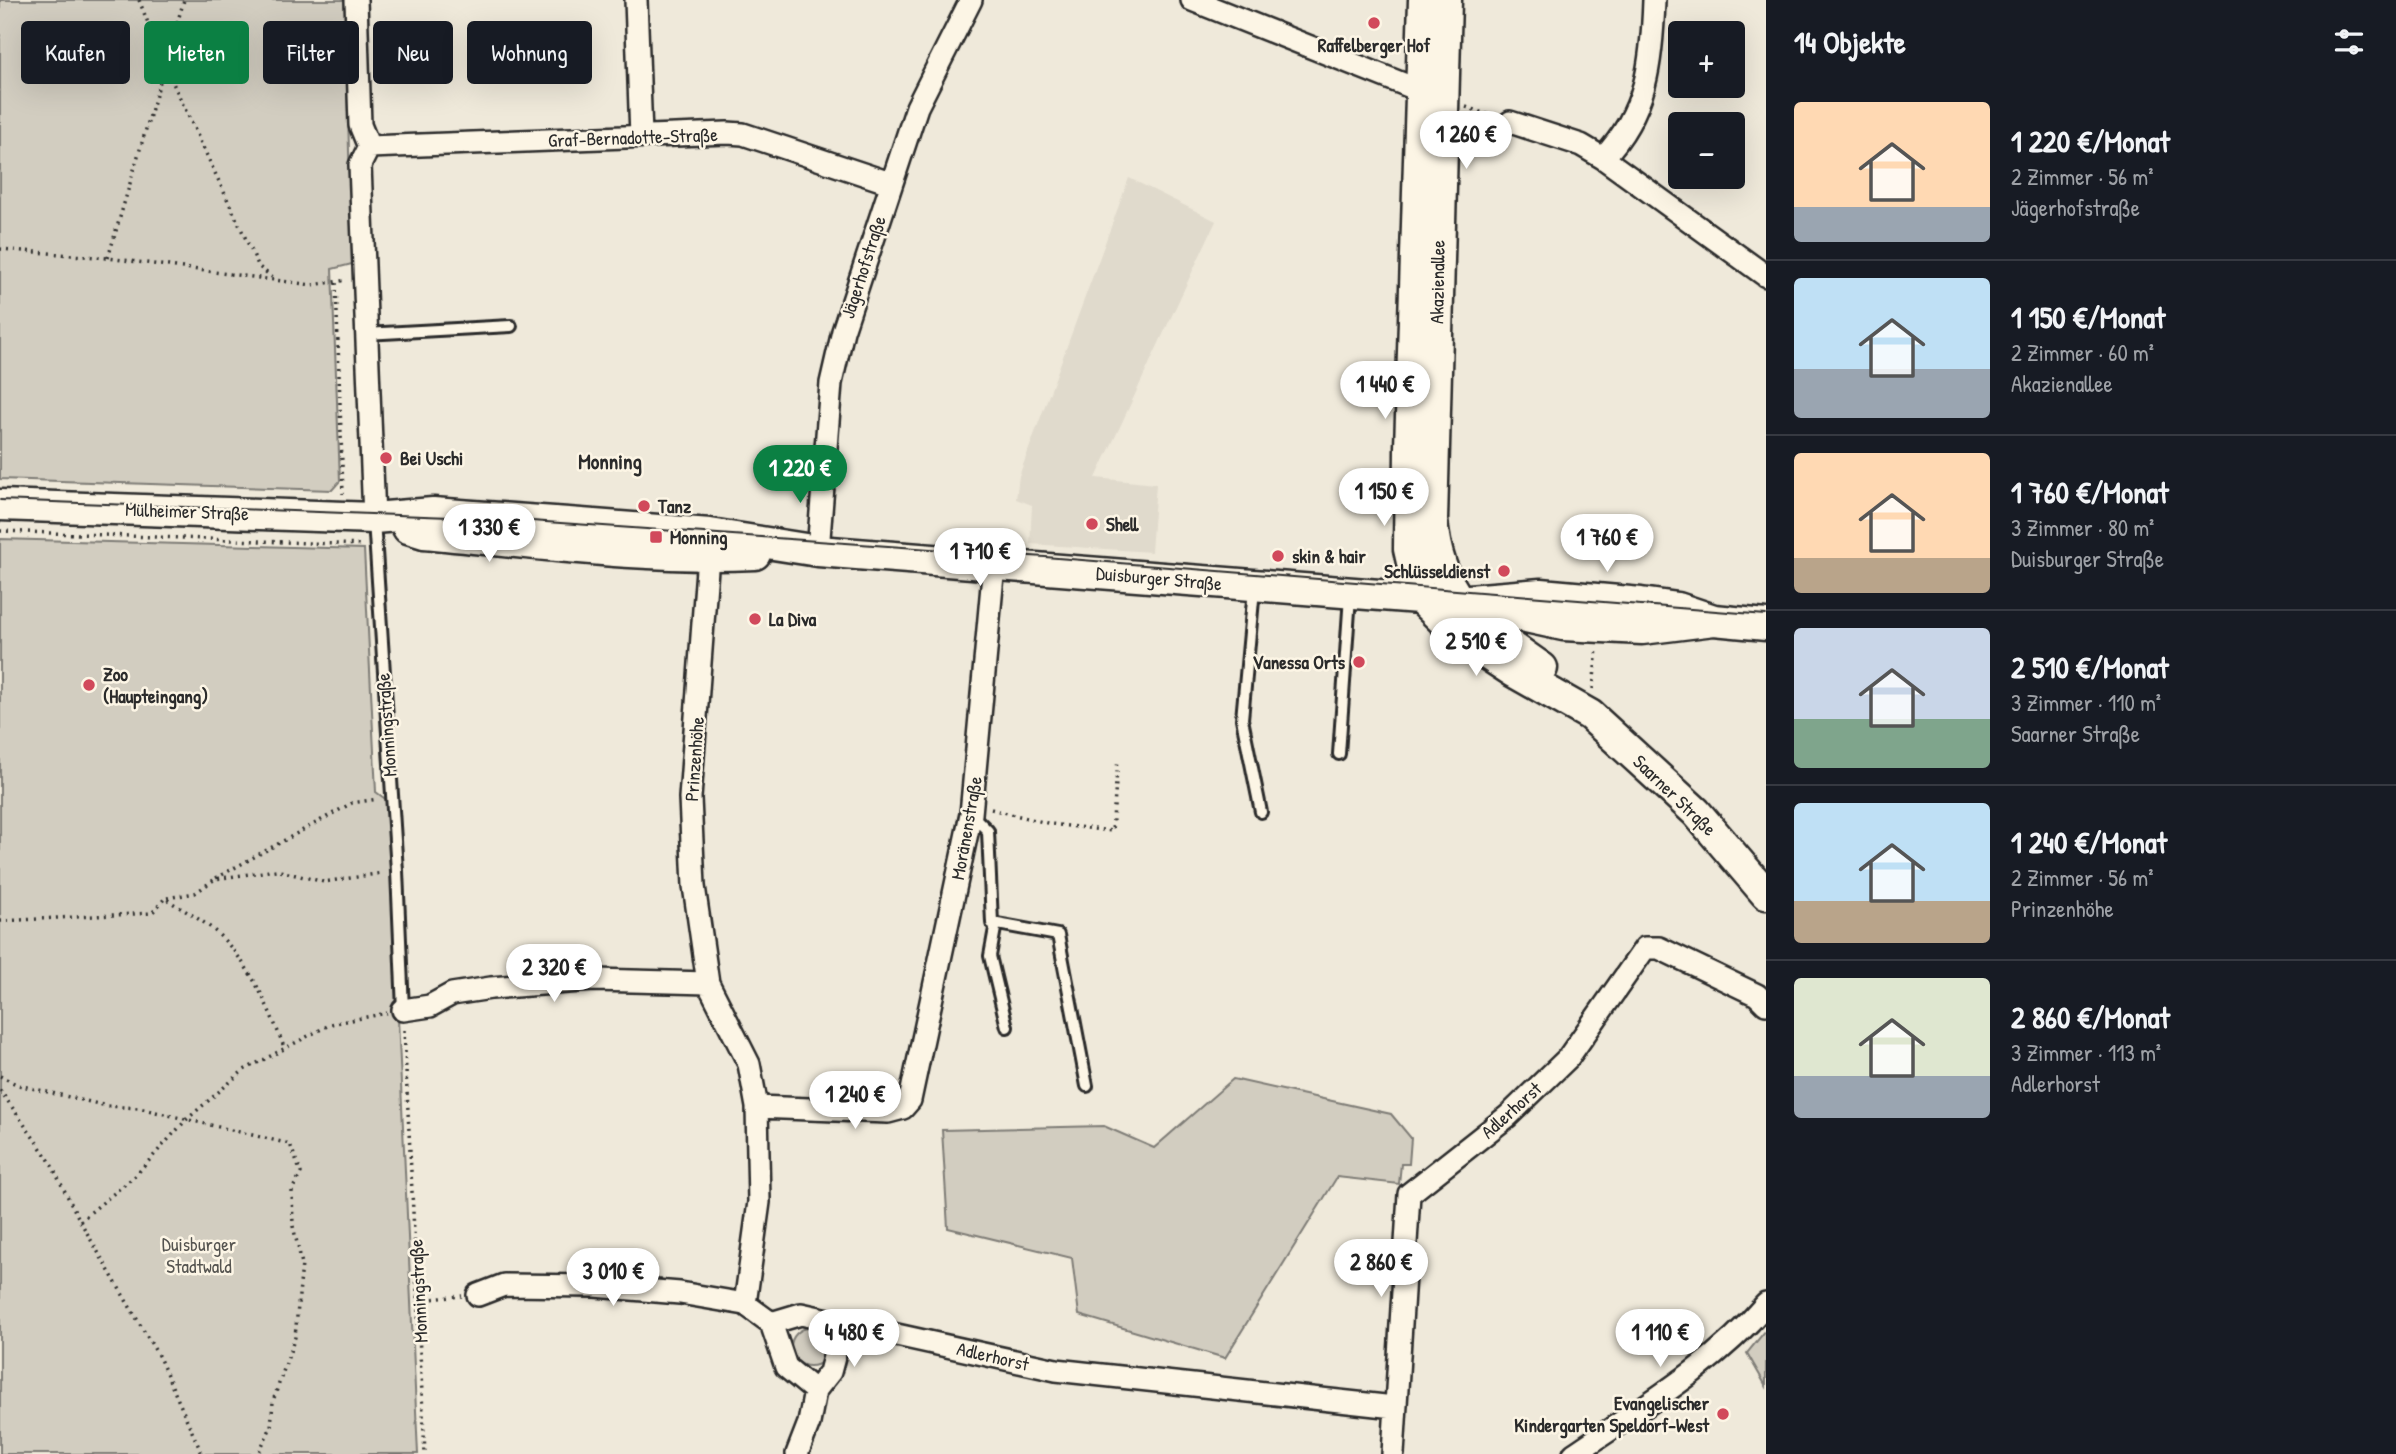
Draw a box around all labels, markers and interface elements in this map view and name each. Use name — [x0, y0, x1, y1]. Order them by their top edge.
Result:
marker: Raffelberger Hof — [1366, 15, 1382, 31]
chip: Kaufen — [21, 21, 130, 84]
chip: Mieten — [144, 21, 249, 84]
chip: Filter — [263, 21, 359, 84]
chip: Neu — [373, 21, 453, 84]
chip: Wohnung — [467, 21, 592, 84]
map controls — [1668, 21, 1745, 189]
button: + — [1668, 21, 1745, 98]
text: 14 Objekte — [1794, 22, 1906, 62]
icon: filters — [2330, 23, 2368, 61]
place label: Raffelberger Hof — [1318, 32, 1431, 59]
pin: 1 260 € — [1401, 111, 1531, 171]
button: − — [1668, 112, 1745, 189]
text: 1 260 € — [1436, 118, 1496, 149]
street label: Graf-Bernadotte-Straße — [548, 121, 719, 153]
text: 1 220 €/Monat — [2011, 121, 2170, 161]
icon: home — [1850, 130, 1934, 214]
text: 2 Zimmer · 56 m² — [2011, 161, 2153, 192]
text: Jägerhofstraße — [2011, 192, 2140, 223]
street label: Jägerhofstraße — [834, 212, 892, 322]
street label: Akazienallee — [1423, 239, 1451, 324]
text: 1 150 €/Monat — [2011, 297, 2165, 337]
icon: home — [1850, 306, 1934, 390]
text: 2 Zimmer · 60 m² — [2011, 337, 2154, 368]
pin: 1 440 € — [1320, 362, 1450, 421]
text: 1 440 € — [1356, 368, 1414, 399]
text: Akazienallee — [2011, 368, 2113, 399]
place label: Bei Uschi — [400, 445, 463, 471]
pin: 1 220 € — [735, 446, 865, 505]
district label: Monning — [578, 447, 642, 477]
marker: Bei Uschi — [378, 450, 394, 466]
text: 1 220 € — [769, 452, 831, 483]
pin: 1 150 € — [1319, 468, 1449, 528]
text: 1 760 €/Monat — [2011, 472, 2169, 512]
text: 1 150 € — [1355, 475, 1413, 506]
icon: home — [1850, 481, 1934, 565]
place label: Tanz — [657, 493, 692, 519]
street label: Mülheimer Straße — [125, 496, 250, 526]
marker: Tanz — [636, 498, 652, 514]
pin: 1 330 € — [424, 504, 554, 564]
text: 1 330 € — [459, 511, 519, 542]
place label: Shell — [1106, 511, 1139, 537]
text: 3 Zimmer · 80 m² — [2011, 512, 2154, 543]
pin: 1 760 € — [1542, 514, 1672, 574]
marker: Shell — [1084, 516, 1100, 532]
text: 1 760 € — [1577, 521, 1637, 552]
place label: Monning — [670, 524, 728, 551]
pin: 1 710 € — [915, 528, 1045, 588]
marker: Monning — [648, 529, 664, 545]
text: 1 710 € — [950, 535, 1010, 566]
place label: skin & hair — [1292, 543, 1367, 569]
text: Duisburger Straße — [2011, 543, 2164, 574]
marker: skin & hair — [1270, 548, 1286, 564]
place label: Schlüsseldienst — [1384, 558, 1491, 584]
street label: Duisburger Straße — [1095, 560, 1223, 596]
marker: Schlüsseldienst — [1496, 563, 1512, 579]
place label: La Diva — [769, 606, 817, 632]
marker: La Diva — [747, 611, 763, 627]
pin: 2 510 € — [1411, 618, 1541, 678]
text: 2 510 € — [1446, 625, 1506, 656]
text: 2 510 €/Monat — [2011, 647, 2169, 687]
place label: Vanessa Orts — [1253, 649, 1346, 675]
marker: Vanessa Orts — [1351, 654, 1367, 670]
icon: home — [1850, 656, 1934, 740]
place label: Zoo (Haupteingang) — [103, 661, 208, 710]
street label: Monningstraße — [369, 672, 403, 778]
marker: Zoo (Haupteingang) — [81, 677, 97, 693]
text: 3 Zimmer · 110 m² — [2011, 687, 2161, 718]
street label: Prinzenhöhe — [678, 715, 710, 802]
text: Saarner Straße — [2011, 718, 2140, 749]
street label: Saarner Straße — [1628, 749, 1723, 842]
street label: Moränenstraße — [944, 774, 988, 882]
text: 1 240 €/Monat — [2011, 822, 2167, 862]
icon: home — [1850, 831, 1934, 915]
text: 2 Zimmer · 56 m² — [2011, 862, 2153, 893]
text: Prinzenhöhe — [2011, 893, 2114, 924]
pin: 2 320 € — [489, 944, 619, 1004]
text: 2 320 € — [522, 951, 586, 982]
text: 2 860 €/Monat — [2011, 997, 2170, 1037]
icon: home — [1850, 1006, 1934, 1090]
text: 3 Zimmer · 113 m² — [2011, 1037, 2161, 1068]
text: Adlerhorst — [2011, 1068, 2100, 1099]
pin: 1 240 € — [790, 1072, 920, 1131]
street label: Adlerhorst — [1475, 1075, 1547, 1144]
text: 1 240 € — [825, 1078, 885, 1109]
park label: Duisburger Stadtwald — [162, 1231, 237, 1279]
street label: Monningstraße — [402, 1238, 434, 1343]
pin: 2 860 € — [1316, 1240, 1446, 1299]
text: 2 860 € — [1350, 1246, 1412, 1277]
pin: 3 010 € — [548, 1248, 678, 1308]
text: 3 010 € — [583, 1255, 643, 1286]
pin: 4 480 € — [789, 1310, 919, 1369]
pin: 1 110 € — [1595, 1310, 1725, 1369]
text: 4 480 € — [824, 1316, 884, 1347]
text: 1 110 € — [1632, 1316, 1689, 1347]
street label: Adlerhorst — [954, 1335, 1032, 1377]
place label: Evangelischer Kindergarten Speldorf-West — [1514, 1390, 1710, 1439]
marker: Evangelischer Kindergarten Speldorf-West — [1715, 1406, 1731, 1422]

